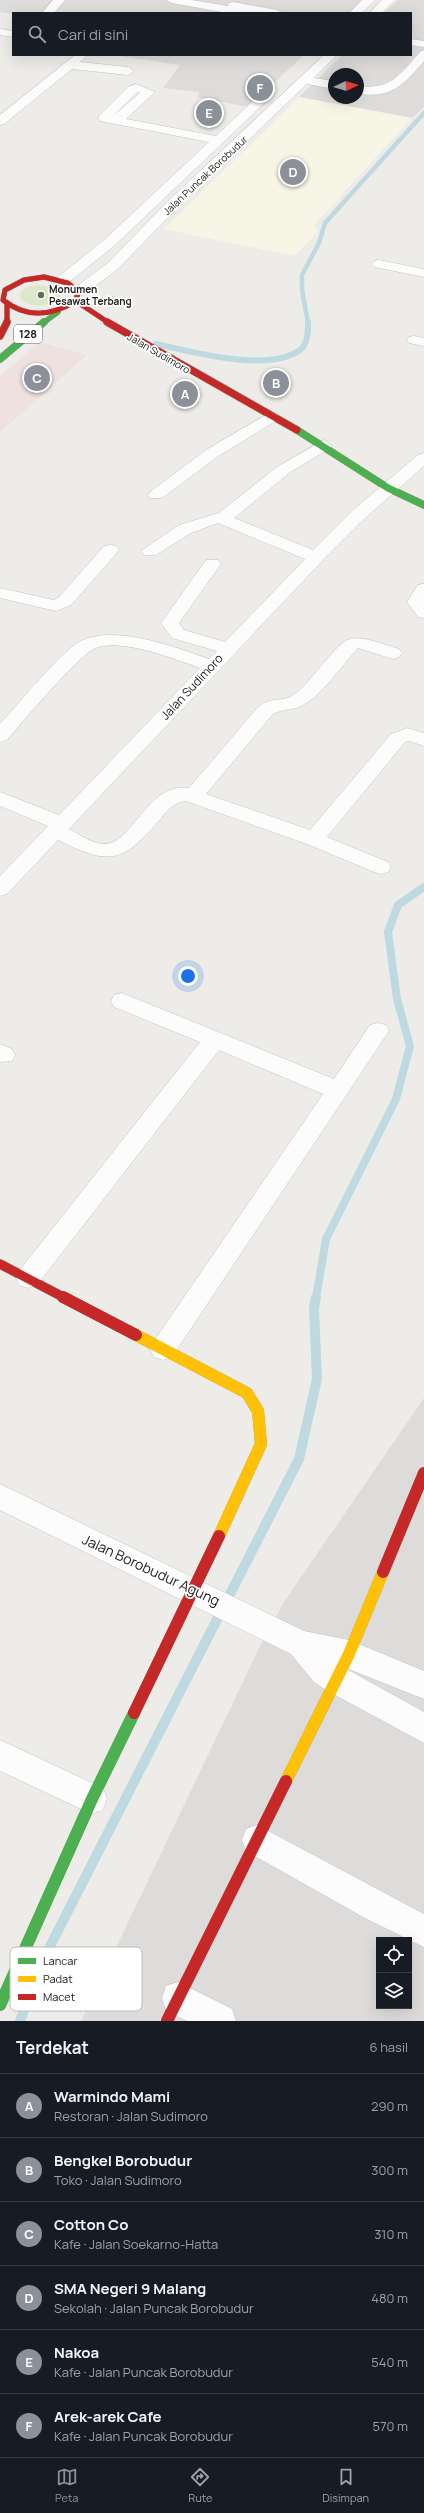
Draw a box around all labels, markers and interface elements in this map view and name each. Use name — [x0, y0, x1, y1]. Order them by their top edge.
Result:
search box — [12, 12, 412, 56]
icon: search — [26, 23, 48, 45]
text: Cari di sini — [58, 24, 128, 45]
north arrow — [328, 68, 364, 104]
pin: F — [247, 73, 273, 103]
pin: E — [196, 98, 222, 128]
street label: Jalan Puncak Borobudur — [160, 132, 251, 218]
pin: D — [280, 157, 306, 187]
place label: Monumen Pesawat Terbang — [49, 282, 132, 308]
marker: Monumen Pesawat Terbang — [36, 290, 46, 300]
road number: 128 — [14, 325, 42, 343]
street label: Jalan Sudimoro — [125, 329, 193, 377]
pin: C — [24, 363, 50, 393]
pin: B — [263, 368, 289, 398]
pin: A — [172, 379, 198, 409]
street label: Jalan Sudimoro — [157, 650, 227, 723]
your location — [178, 966, 198, 986]
street label: Jalan Borobudur Agung — [79, 1529, 223, 1610]
map controls — [376, 1937, 412, 2009]
button: locate — [376, 1937, 412, 1973]
legend — [10, 1947, 142, 2011]
text: Lancar — [43, 1953, 77, 1968]
text: Padat — [43, 1971, 73, 1986]
button: layers — [376, 1973, 412, 2009]
text: Macet — [43, 1989, 75, 2004]
text: Terdekat — [16, 2036, 89, 2059]
text: 6 hasil — [369, 2038, 408, 2056]
text: Warmindo Mami — [54, 2086, 170, 2107]
text: A — [25, 2097, 33, 2115]
text: 290 m — [371, 2097, 408, 2115]
text: Restoran · Jalan Sudimoro — [54, 2107, 208, 2125]
text: Bengkel Borobudur — [54, 2150, 192, 2171]
text: B — [25, 2161, 33, 2179]
text: 300 m — [371, 2161, 408, 2179]
text: Toko · Jalan Sudimoro — [54, 2171, 182, 2189]
text: Cotton Co — [54, 2214, 128, 2235]
text: C — [24, 2225, 34, 2243]
text: 310 m — [374, 2225, 408, 2243]
text: Kafe · Jalan Soekarno-Hatta — [54, 2235, 218, 2253]
text: SMA Negeri 9 Malang — [54, 2278, 206, 2299]
text: D — [24, 2289, 34, 2307]
text: 480 m — [371, 2289, 408, 2307]
text: Sekolah · Jalan Puncak Borobudur — [54, 2299, 254, 2317]
text: Nakoa — [54, 2342, 99, 2363]
text: E — [25, 2353, 33, 2371]
text: 540 m — [371, 2353, 408, 2371]
text: Kafe · Jalan Puncak Borobudur — [54, 2363, 233, 2381]
text: Arek-arek Cafe — [54, 2406, 162, 2427]
text: F — [26, 2417, 32, 2435]
text: 570 m — [372, 2417, 408, 2435]
text: Kafe · Jalan Puncak Borobudur — [54, 2427, 233, 2445]
tab: Peta — [55, 2466, 78, 2505]
tab: Rute — [188, 2466, 212, 2505]
tab: Disimpan — [322, 2466, 369, 2505]

